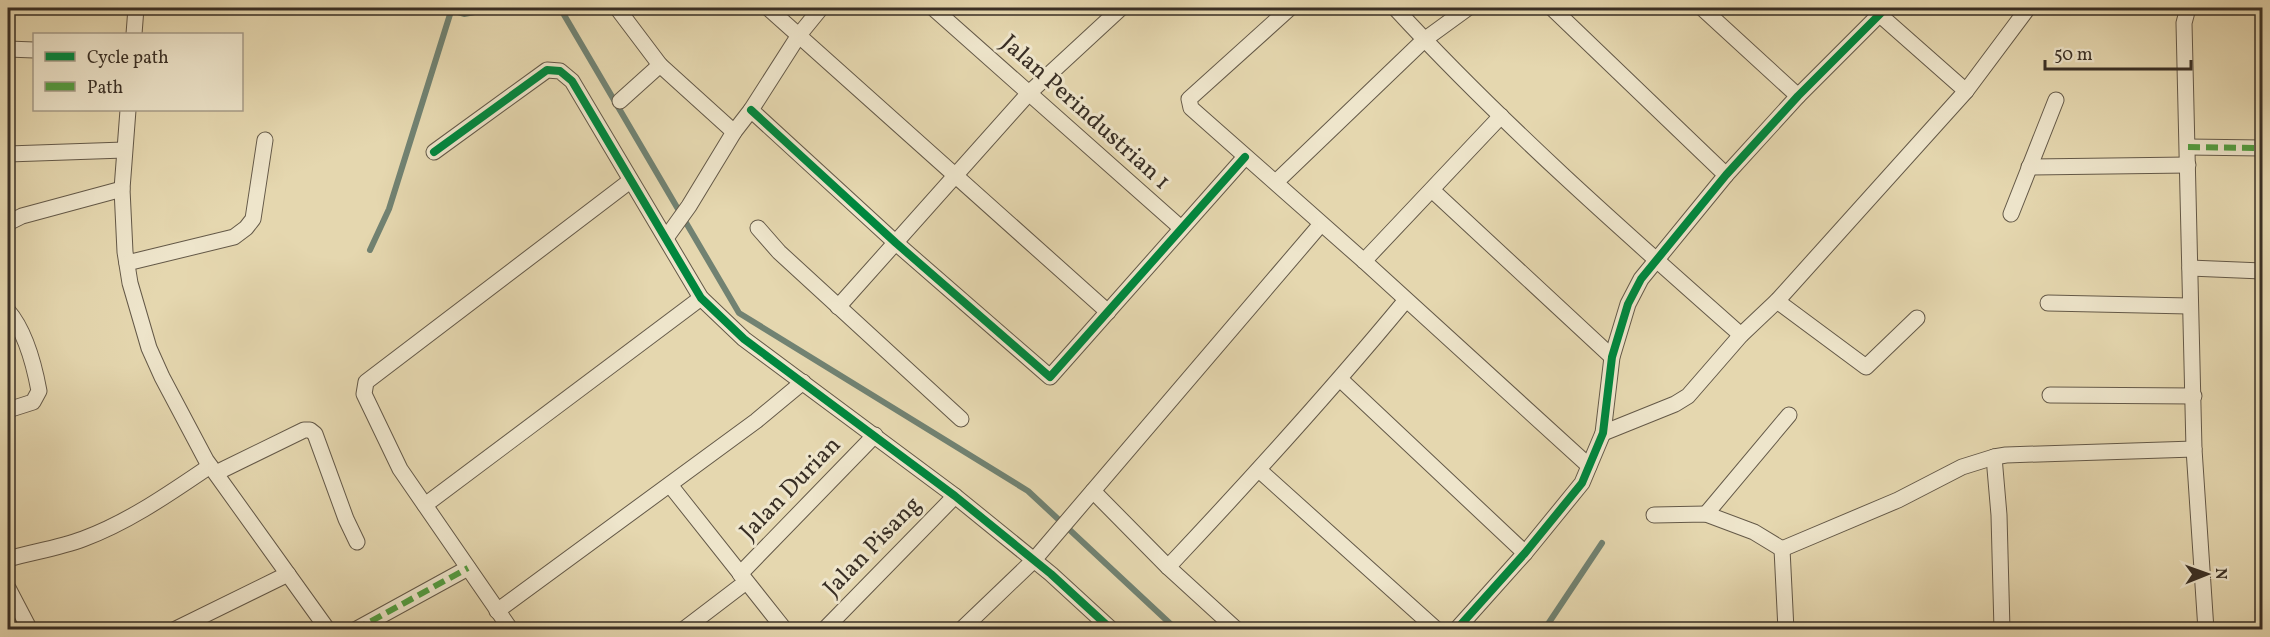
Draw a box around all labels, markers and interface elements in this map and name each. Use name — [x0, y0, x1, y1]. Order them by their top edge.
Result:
street label: Jalan Perindustrian 1 — [993, 27, 1177, 199]
legend — [33, 33, 243, 111]
scale bar — [2045, 33, 2190, 71]
text: 50 m — [2054, 43, 2093, 68]
text: Cycle path — [87, 46, 169, 71]
text: Path — [87, 76, 123, 101]
street label: Jalan Durian — [733, 429, 849, 549]
street label: Jalan Pisang — [816, 489, 930, 605]
north arrow — [2177, 544, 2237, 604]
text: N — [2209, 568, 2231, 580]

